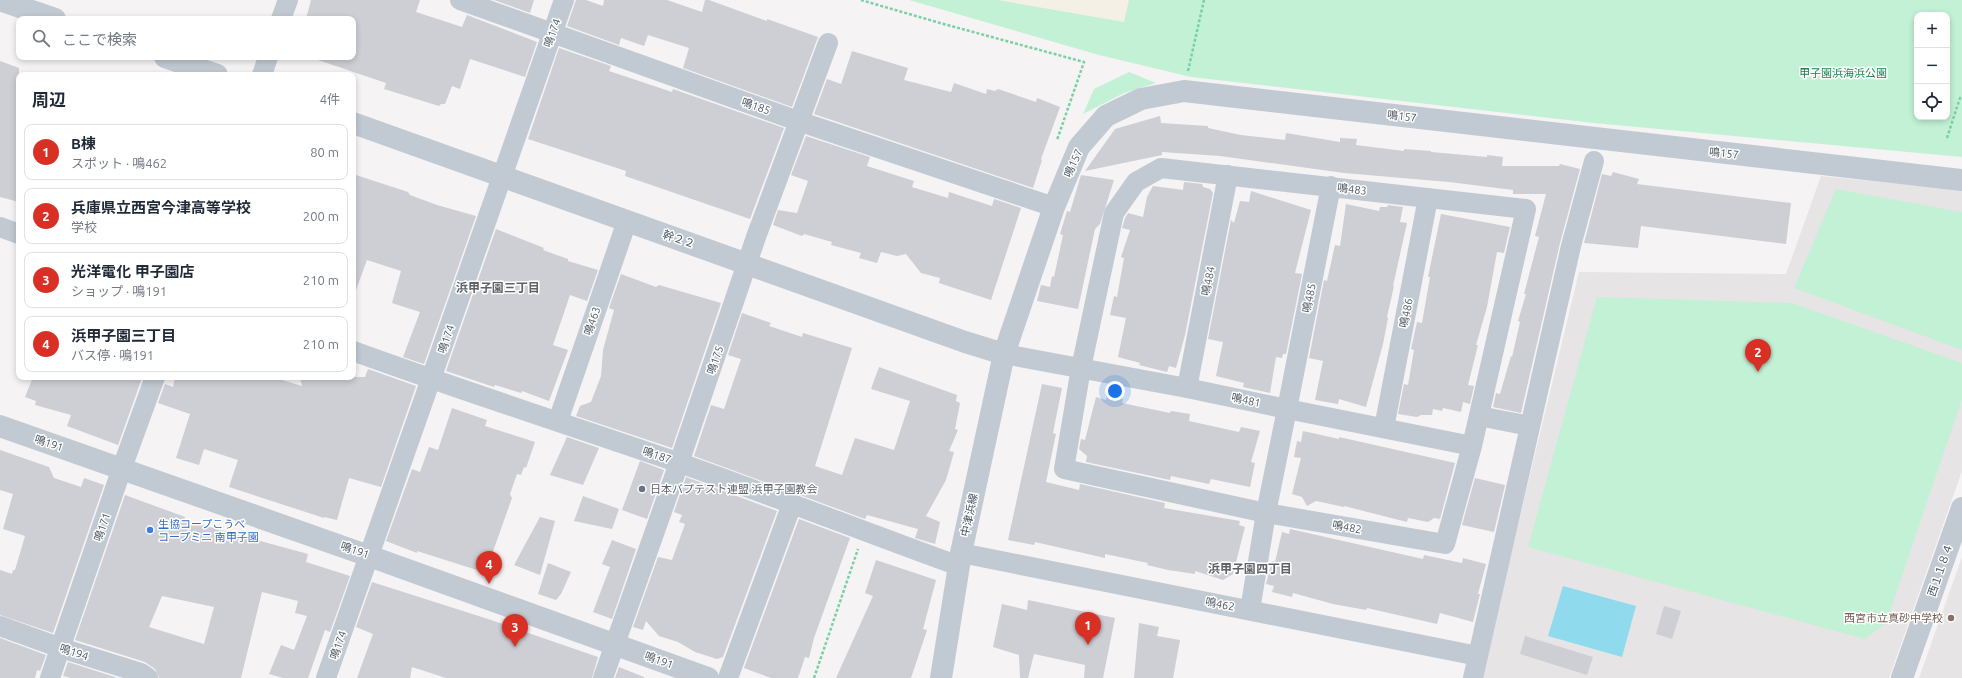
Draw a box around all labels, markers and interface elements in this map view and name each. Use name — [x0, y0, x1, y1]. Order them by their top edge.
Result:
map controls — [1914, 12, 1950, 120]
button: + — [1914, 12, 1950, 48]
search box — [16, 16, 356, 60]
street label: 鳴174 — [541, 17, 563, 49]
icon: search — [30, 27, 52, 49]
text: ここで検索 — [62, 31, 137, 48]
button: − — [1914, 48, 1950, 84]
park label: 甲子園浜海浜公園 — [1799, 67, 1887, 79]
button: locate — [1914, 84, 1950, 120]
text: 周辺 — [32, 90, 66, 109]
text: 4件 — [320, 92, 340, 106]
street label: 鳴185 — [740, 96, 772, 116]
street label: 鳴157 — [1387, 108, 1417, 124]
text: B棟 — [71, 135, 96, 152]
text: 1 — [42, 145, 50, 159]
text: 80 m — [310, 145, 339, 159]
street label: 鳴157 — [1709, 145, 1739, 161]
street label: 鳴157 — [1061, 147, 1085, 179]
text: スポット · 鳴462 — [71, 156, 167, 170]
street label: 鳴483 — [1337, 181, 1367, 197]
text: 兵庫県立西宮今津高等学校 — [71, 199, 251, 216]
text: 2 — [42, 209, 50, 223]
text: 200 m — [303, 209, 339, 223]
text: 学校 — [71, 220, 97, 234]
street label: 幹２２ — [661, 228, 697, 250]
text: 光洋電化 甲子園店 — [71, 263, 195, 280]
street label: 鳴484 — [1199, 265, 1217, 297]
text: 3 — [42, 273, 50, 287]
text: 210 m — [303, 273, 339, 287]
district label: 浜甲子園三丁目 — [456, 281, 540, 294]
street label: 鳴485 — [1300, 282, 1318, 314]
text: ショップ · 鳴191 — [71, 284, 167, 298]
street label: 鳴486 — [1397, 297, 1415, 329]
street label: 鳴463 — [582, 305, 602, 337]
street label: 鳴174 — [436, 323, 456, 355]
text: 浜甲子園三丁目 — [71, 327, 176, 344]
text: 4 — [42, 337, 50, 351]
text: 210 m — [303, 337, 339, 351]
pin: 2 — [1745, 339, 1771, 372]
street label: 鳴175 — [705, 344, 725, 376]
text: バス停 · 鳴191 — [71, 348, 154, 362]
your location — [1105, 381, 1125, 401]
street label: 鳴481 — [1230, 391, 1262, 409]
street label: 鳴191 — [33, 433, 65, 453]
street label: 鳴187 — [641, 445, 673, 465]
place label: 日本バプテスト連盟 浜甲子園教会 — [650, 483, 818, 495]
marker: 日本バプテスト連盟 浜甲子園教会 — [637, 484, 647, 494]
street label: 中津浜線 — [959, 492, 979, 538]
street label: 鳴171 — [92, 511, 112, 543]
place label: 生協コープこうべ コープミニ 南甲子園 — [158, 518, 259, 543]
street label: 鳴482 — [1331, 519, 1363, 535]
marker: 生協コープこうべ コープミニ 南甲子園 — [145, 525, 155, 535]
street label: 鳴191 — [339, 540, 371, 560]
street label: 西１１８４ — [1925, 542, 1955, 598]
pin: 4 — [476, 551, 502, 584]
district label: 浜甲子園四丁目 — [1208, 562, 1292, 575]
street label: 鳴462 — [1204, 595, 1236, 613]
pin: 1 — [1075, 612, 1101, 645]
place label: 西宮市立真砂中学校 — [1844, 612, 1943, 624]
marker: 西宮市立真砂中学校 — [1946, 613, 1956, 623]
pin: 3 — [502, 614, 528, 647]
street label: 鳴174 — [328, 629, 348, 661]
street label: 鳴194 — [58, 642, 90, 662]
street label: 鳴191 — [643, 649, 675, 671]

